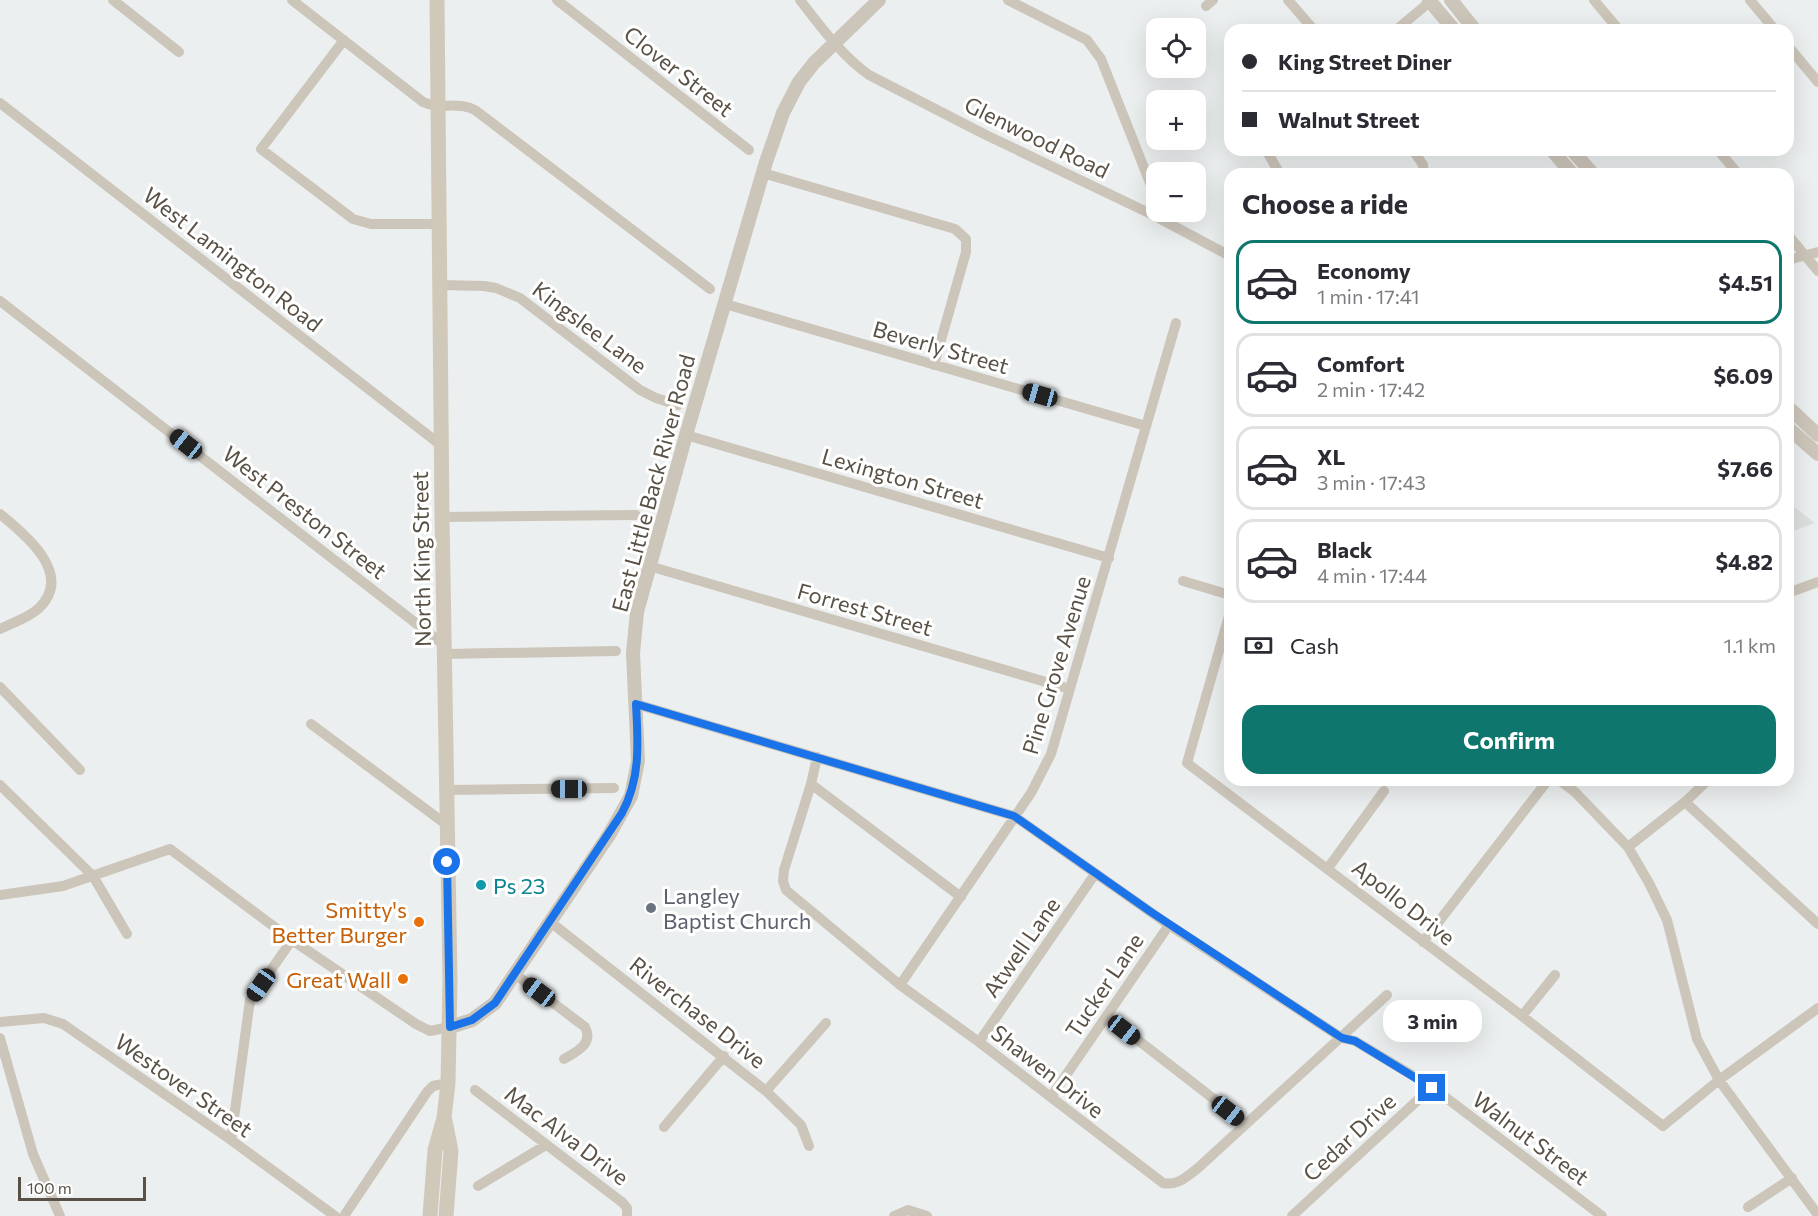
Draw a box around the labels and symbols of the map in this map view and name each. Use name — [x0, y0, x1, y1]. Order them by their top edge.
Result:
street label: Clover Street — [619, 20, 739, 122]
street label: Glenwood Road — [960, 90, 1114, 184]
street label: West Lamington Road — [138, 181, 328, 337]
street label: Kingslee Lane — [527, 275, 653, 379]
street label: Beverly Street — [870, 315, 1012, 379]
street label: East Little Back River Road — [606, 351, 700, 615]
car — [1020, 381, 1060, 409]
car — [166, 426, 206, 462]
street label: West Preston Street — [218, 440, 392, 584]
street label: Lexington Street — [819, 442, 987, 514]
street label: North King Street — [406, 471, 436, 647]
street label: Pine Grove Avenue — [1016, 572, 1096, 758]
street label: Forrest Street — [794, 577, 936, 641]
car — [551, 780, 587, 798]
route start — [433, 848, 460, 875]
street label: Apollo Drive — [1347, 853, 1461, 951]
place label: Ps 23 — [493, 872, 545, 899]
marker: Ps 23 — [474, 878, 488, 892]
place label: Langley Baptist Church — [663, 882, 811, 934]
street label: Atwell Lane — [977, 892, 1065, 1002]
place label: Smitty's Better Burger — [271, 896, 407, 948]
marker: Langley Baptist Church — [644, 901, 658, 915]
marker: Smitty's Better Burger — [412, 915, 426, 929]
street label: Tucker Lane — [1059, 928, 1149, 1042]
street label: Riverchase Drive — [625, 950, 771, 1074]
car — [243, 965, 279, 1005]
place label: Great Wall — [286, 966, 391, 993]
marker: Great Wall — [396, 972, 410, 986]
car — [519, 974, 559, 1010]
callout: 3 min — [1382, 1001, 1482, 1043]
car — [1104, 1012, 1144, 1048]
street label: Shawen Drive — [986, 1019, 1110, 1123]
street label: Westover Street — [110, 1028, 258, 1142]
route end — [1418, 1074, 1445, 1101]
street label: Mac Alva Drive — [500, 1080, 634, 1190]
street label: Walnut Street — [1467, 1085, 1595, 1191]
street label: Cedar Drive — [1297, 1087, 1401, 1187]
car — [1208, 1093, 1248, 1129]
scale bar — [18, 1174, 146, 1202]

